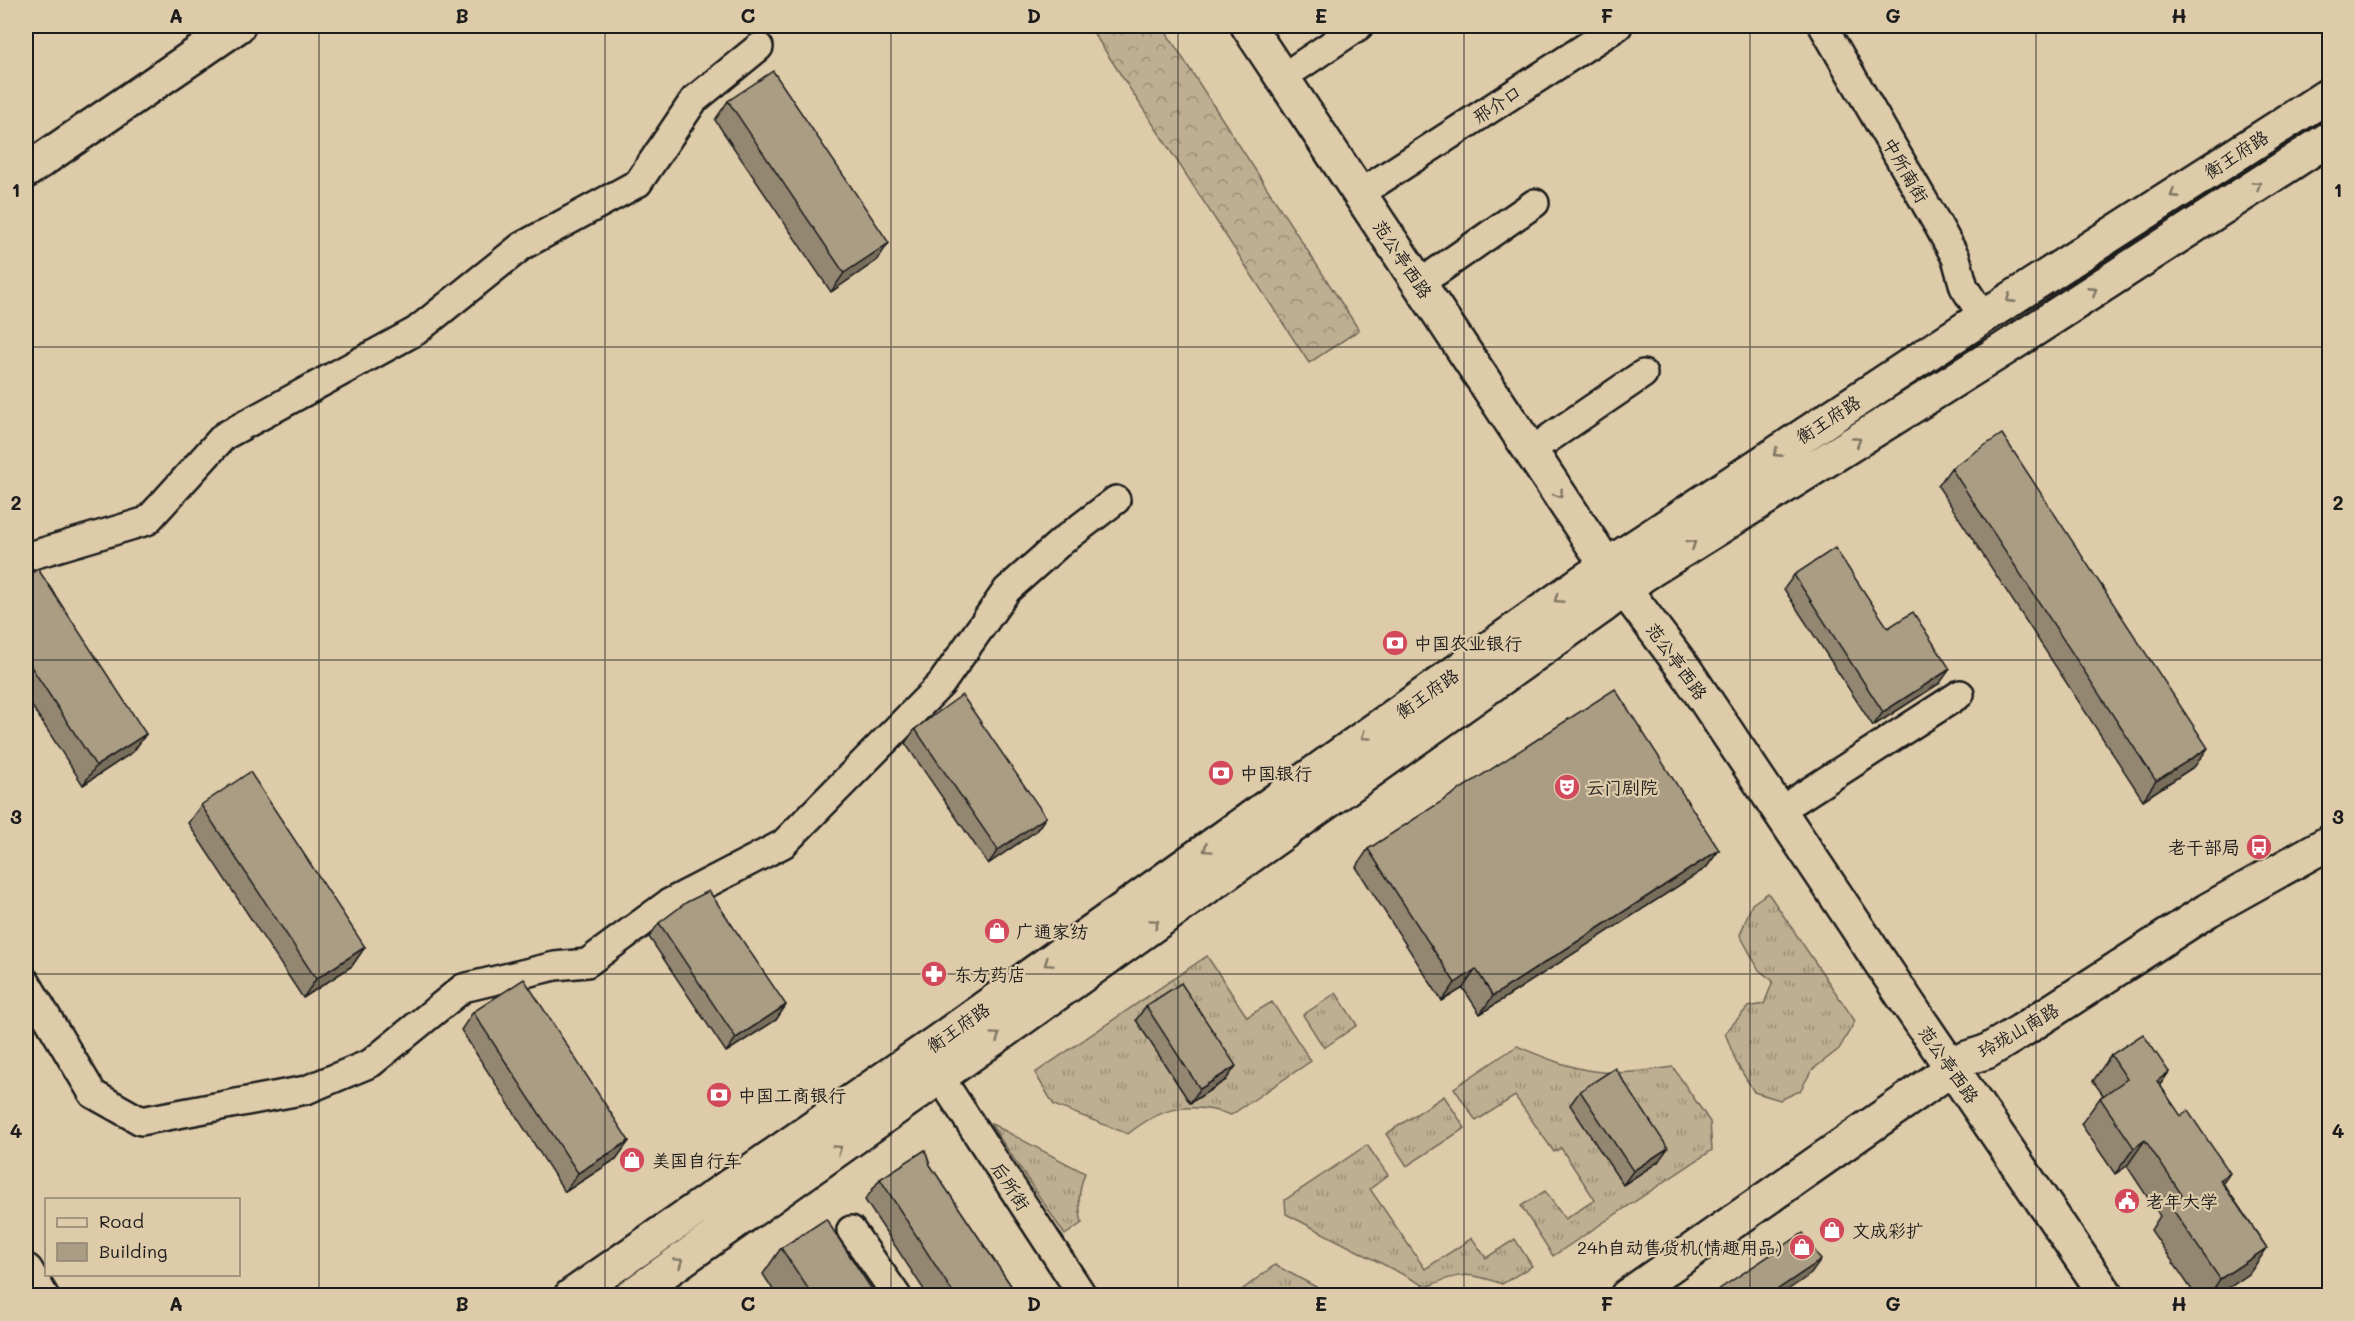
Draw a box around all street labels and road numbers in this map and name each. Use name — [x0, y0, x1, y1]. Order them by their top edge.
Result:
street label: 邢介口 — [1468, 79, 1526, 129]
street label: 衡王府路 — [2199, 124, 2273, 184]
street label: 中所南街 — [1878, 133, 1934, 207]
street label: 范公亭西路 — [1368, 215, 1438, 303]
street label: 衡王府路 — [1791, 389, 1865, 449]
street label: 范公亭西路 — [1641, 618, 1713, 704]
street label: 衡王府路 — [1391, 663, 1463, 723]
street label: 衡王府路 — [922, 997, 994, 1057]
street label: 玲珑山南路 — [1973, 997, 2063, 1063]
street label: 范公亭西路 — [1913, 1020, 1985, 1108]
street label: 后所街 — [986, 1157, 1036, 1215]

